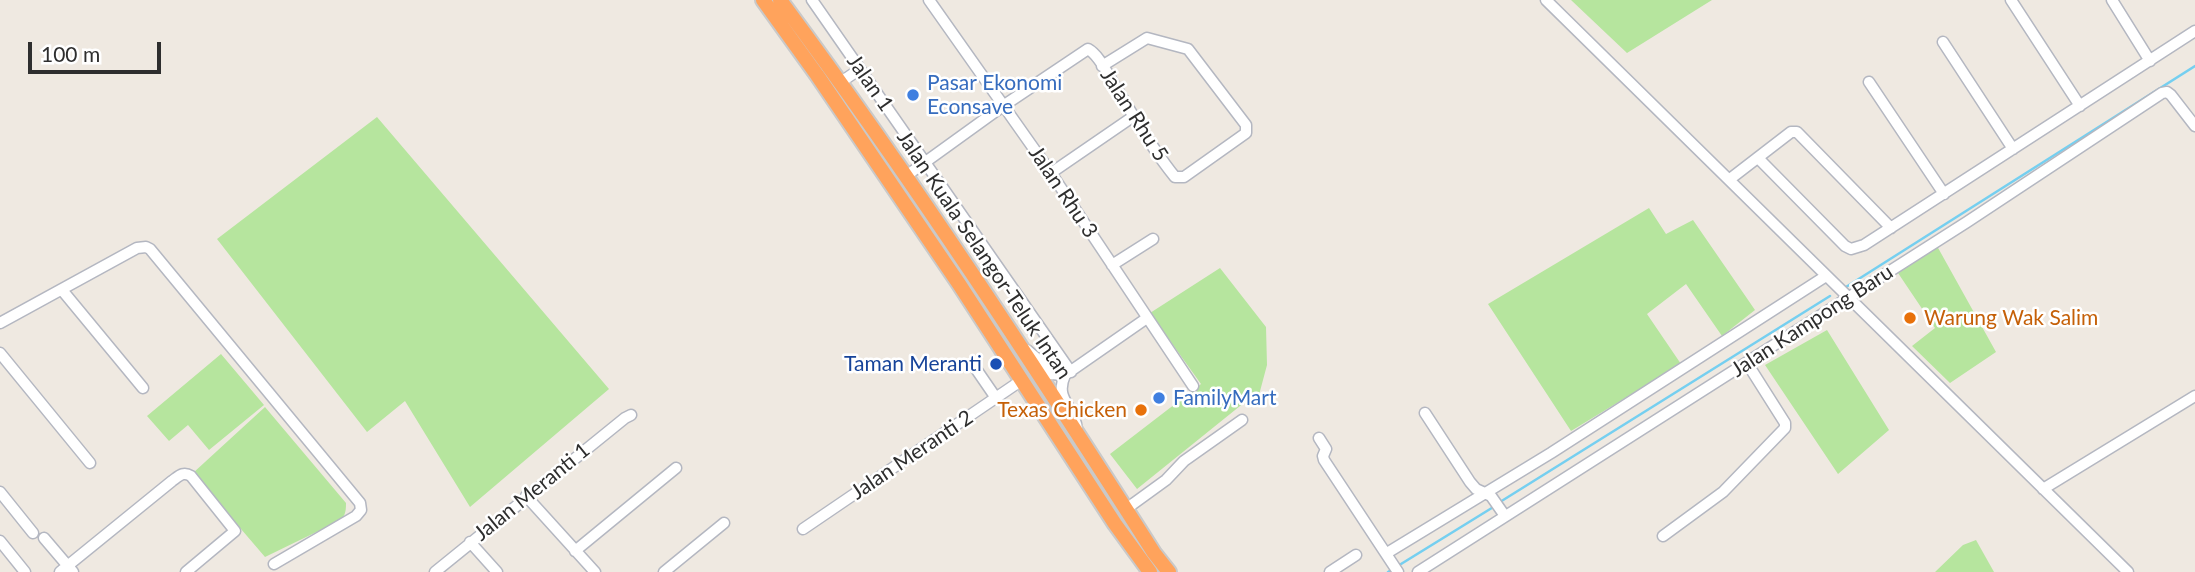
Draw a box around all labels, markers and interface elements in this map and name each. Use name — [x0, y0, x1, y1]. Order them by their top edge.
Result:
scale bar — [32, 28, 164, 72]
text: 100 m — [41, 41, 100, 66]
street label: Jalan 1 — [841, 50, 899, 116]
street label: Jalan Rhu 5 — [1095, 64, 1173, 166]
place label: Pasar Ekonomi Econsave — [927, 70, 1062, 120]
marker: Pasar Ekonomi Econsave — [905, 87, 921, 103]
street label: Jalan Kuala Selangor-Teluk Intan — [891, 126, 1077, 384]
street label: Jalan Rhu 3 — [1023, 141, 1103, 243]
street label: Jalan Kampong Baru — [1726, 259, 1898, 383]
place label: Warung Wak Salim — [1924, 305, 2098, 331]
marker: Warung Wak Salim — [1902, 310, 1918, 326]
place label: Taman Meranti — [844, 351, 982, 377]
marker: Taman Meranti — [988, 356, 1004, 372]
place label: FamilyMart — [1173, 385, 1276, 411]
marker: FamilyMart — [1151, 390, 1167, 406]
place label: Texas Chicken — [997, 397, 1127, 423]
marker: Texas Chicken — [1133, 402, 1149, 418]
street label: Jalan Meranti 2 — [846, 405, 978, 505]
street label: Jalan Meranti 1 — [469, 438, 595, 546]

